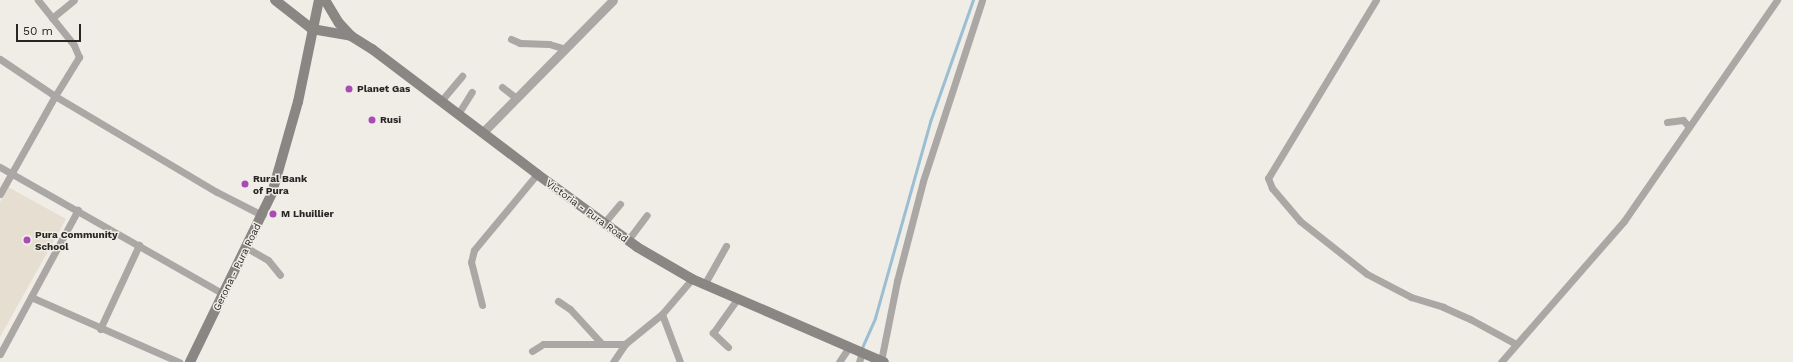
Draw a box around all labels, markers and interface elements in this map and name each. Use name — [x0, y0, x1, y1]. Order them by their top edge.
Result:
scale bar — [18, 16, 83, 42]
text: 50 m — [23, 24, 53, 38]
place label: Planet Gas — [357, 83, 410, 95]
marker: Planet Gas — [344, 84, 354, 94]
place label: Rusi — [380, 114, 401, 126]
marker: Rusi — [367, 115, 377, 125]
place label: Rural Bank of Pura — [253, 172, 307, 196]
street label: Victoria - Pura Road — [543, 177, 631, 245]
marker: Rural Bank of Pura — [240, 179, 250, 189]
place label: M Lhuillier — [281, 208, 334, 220]
marker: M Lhuillier — [268, 209, 278, 219]
street label: Gerona - Pura Road — [210, 221, 264, 313]
place label: Pura Community School — [35, 228, 118, 252]
marker: Pura Community School — [22, 235, 32, 245]

